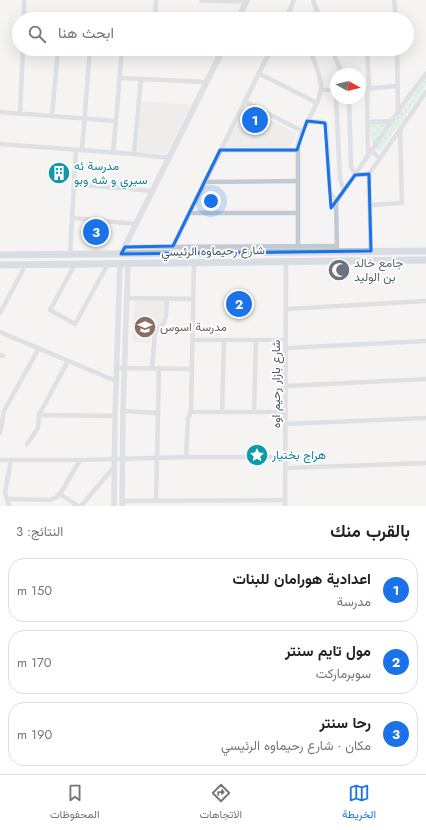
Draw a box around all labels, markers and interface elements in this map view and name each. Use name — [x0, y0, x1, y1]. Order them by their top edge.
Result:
search box — [12, 12, 414, 56]
text: ابحث هنا — [58, 22, 114, 44]
icon: search — [26, 23, 48, 45]
north arrow — [330, 68, 366, 104]
pin: 1 — [242, 105, 268, 135]
place label: مدرسة ئه سيري و شه وبو — [74, 157, 147, 190]
building icon: مدرسة ئه سيري و شه وبو — [46, 160, 72, 186]
your location — [201, 191, 221, 211]
pin: 3 — [83, 217, 109, 247]
street label: شارع رحيماوه الرئيسي — [161, 241, 265, 262]
place label: جامع خالد بن الوليد — [354, 254, 403, 286]
mosque icon: جامع خالد بن الوليد — [326, 257, 352, 283]
pin: 2 — [226, 289, 252, 319]
school or university icon: مدرسة اسوس — [132, 314, 158, 340]
place label: مدرسة اسوس — [160, 318, 227, 336]
street label: شارع بازار رحيم اوه — [267, 340, 285, 428]
place icon: هراج بختيار — [244, 442, 270, 468]
place label: هراج بختيار — [271, 446, 326, 464]
text: بالقرب منك — [330, 519, 410, 543]
text: النتائج: 3 — [16, 522, 63, 541]
text: اعدادية هورامان للبنات — [232, 568, 371, 590]
text: 150 m — [17, 581, 52, 600]
text: 1 — [393, 581, 399, 600]
text: مدرسة — [337, 592, 371, 611]
text: مول تايم سنتر — [285, 640, 371, 662]
text: 170 m — [17, 653, 52, 672]
text: 2 — [392, 653, 400, 672]
text: سوبرماركت — [316, 664, 371, 683]
text: رحا سنتر — [320, 712, 371, 734]
text: 190 m — [17, 725, 52, 744]
text: 3 — [392, 725, 400, 744]
text: مكان · شارع رحيماوه الرئيسي — [221, 736, 371, 755]
tab: المحفوظات — [50, 782, 100, 824]
tab: الاتجاهات — [199, 782, 242, 824]
tab: الخريطة — [342, 782, 376, 824]

